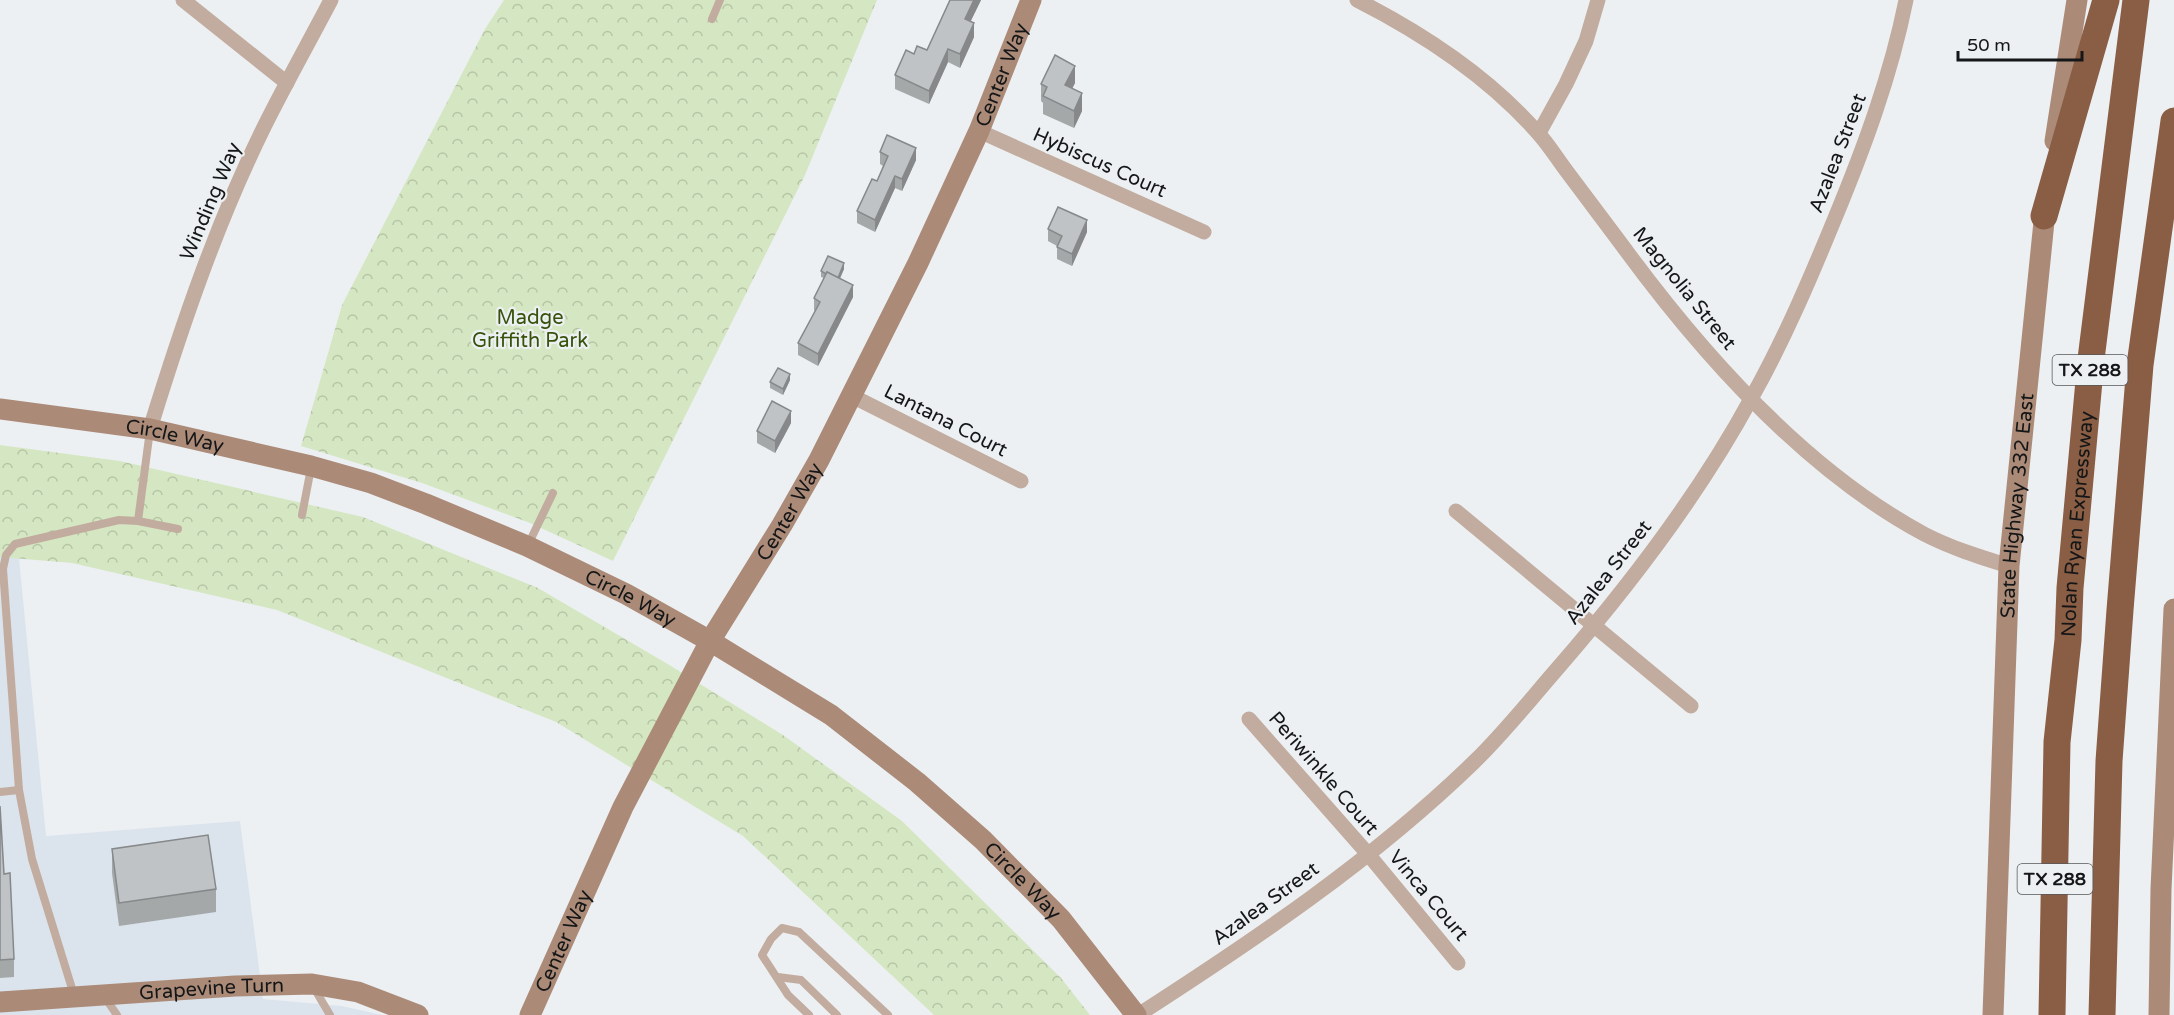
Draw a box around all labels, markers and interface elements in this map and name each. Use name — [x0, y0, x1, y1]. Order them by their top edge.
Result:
street label: Center Way — [971, 19, 1034, 131]
scale bar — [1958, 24, 2082, 62]
text: 50 m — [1967, 34, 2011, 56]
street label: Azalea Street — [1804, 90, 1872, 216]
street label: Hybiscus Court — [1029, 123, 1170, 203]
street label: Winding Way — [175, 138, 247, 264]
street label: Magnolia Street — [1627, 222, 1741, 355]
park label: Madge Griffith Park — [472, 306, 588, 353]
road number: TX 288 — [2052, 355, 2128, 385]
street label: Lantana Court — [880, 379, 1012, 462]
street label: State Highway 332 East — [1996, 392, 2040, 619]
street label: Nolan Ryan Expressway — [2057, 410, 2099, 637]
street label: Circle Way — [124, 415, 226, 459]
street label: Center Way — [752, 458, 828, 566]
street label: Azalea Street — [1561, 515, 1657, 630]
street label: Circle Way — [581, 565, 680, 633]
street label: Periwinkle Court — [1263, 707, 1384, 841]
street label: Circle Way — [979, 837, 1066, 925]
street label: Vinca Court — [1383, 845, 1473, 946]
street label: Azalea Street — [1208, 857, 1324, 951]
road number: TX 288 — [2018, 864, 2092, 894]
street label: Center Way — [531, 886, 597, 996]
street label: Grapevine Turn — [138, 974, 284, 1006]

